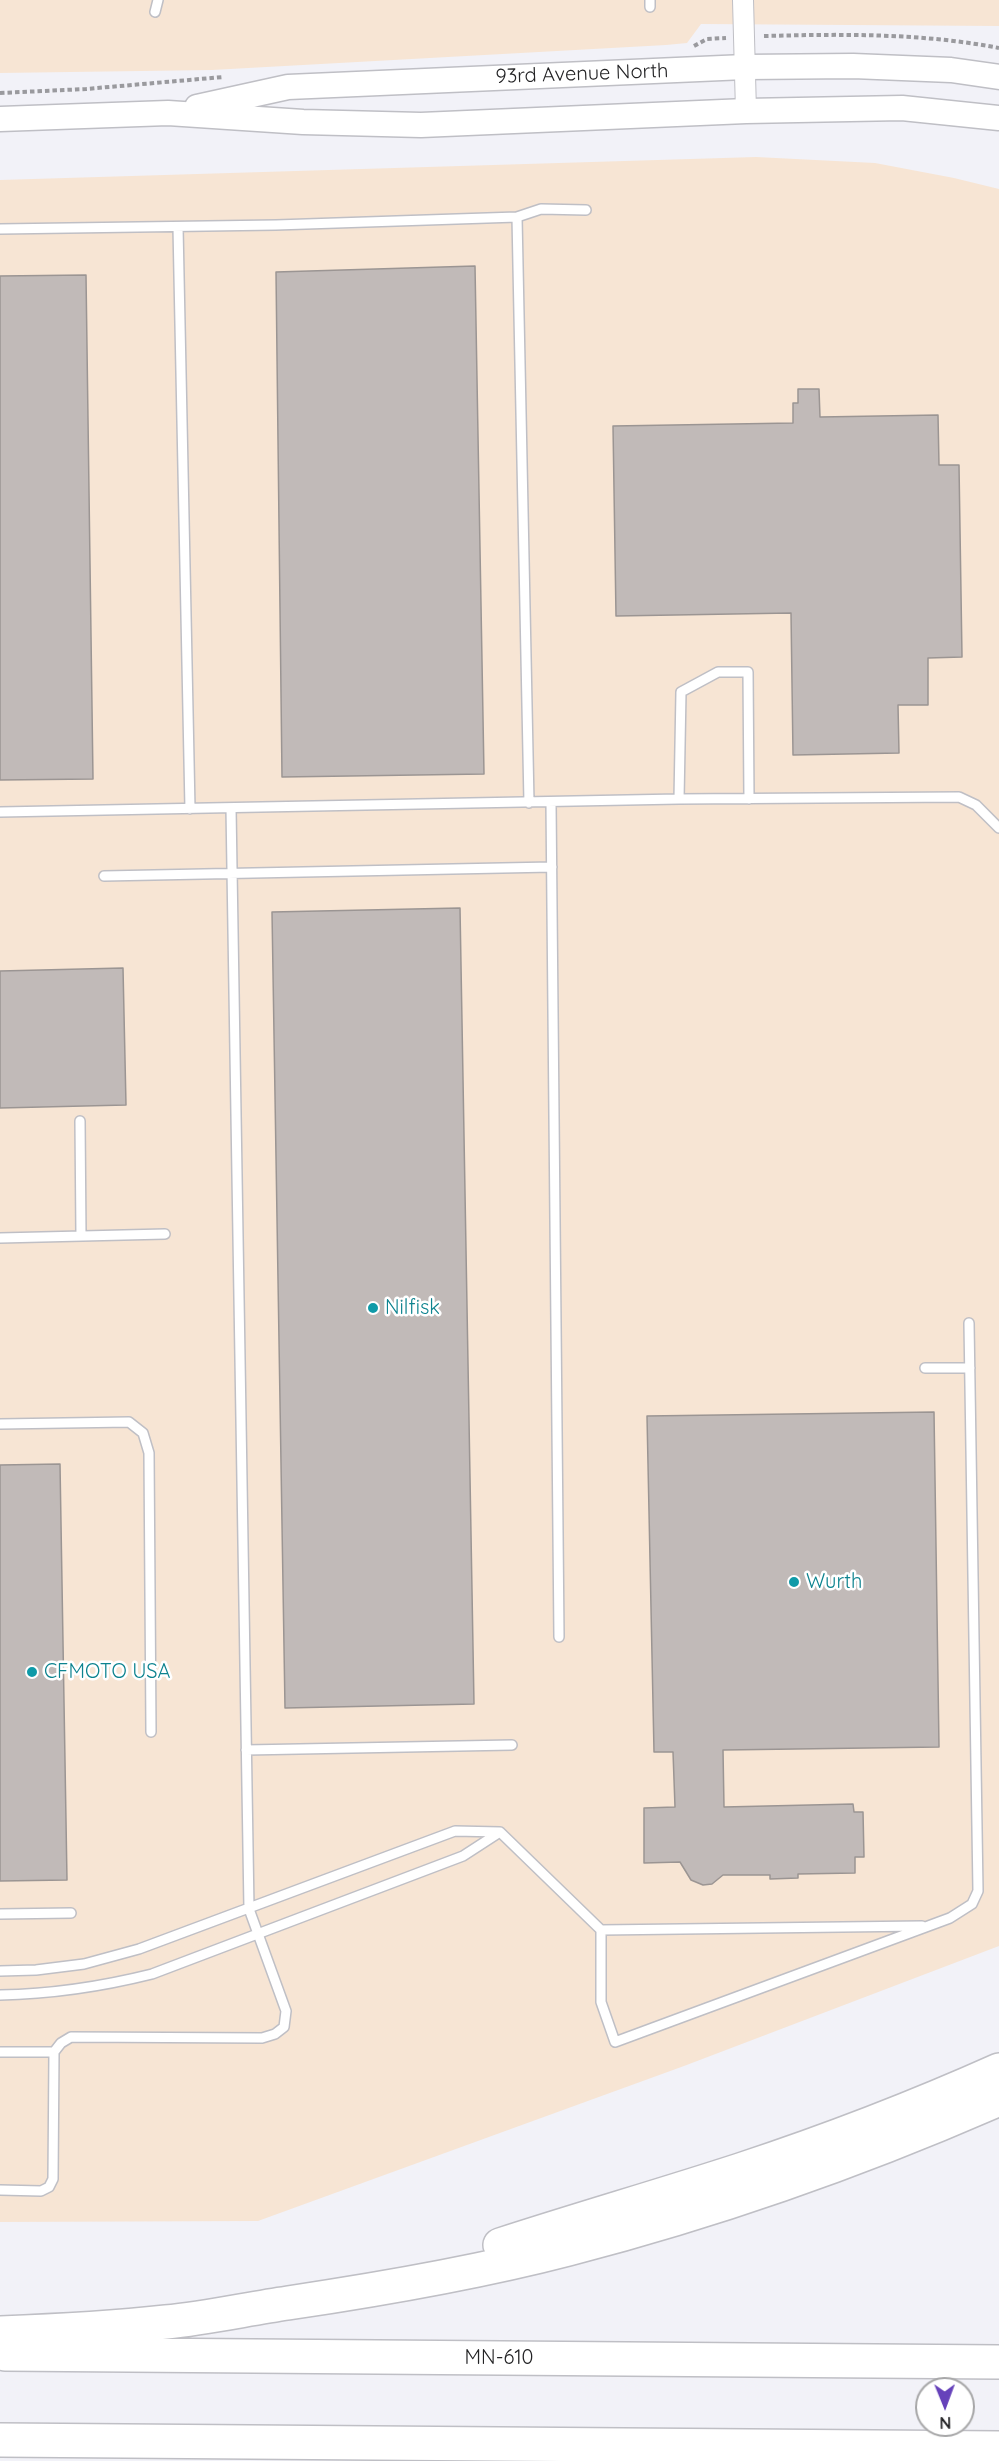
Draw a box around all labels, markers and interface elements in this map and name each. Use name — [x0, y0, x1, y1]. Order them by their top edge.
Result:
street label: 93rd Avenue North — [495, 59, 669, 89]
place label: Nilfisk — [385, 1296, 440, 1320]
marker: Nilfisk — [366, 1301, 380, 1315]
place label: Wurth — [806, 1570, 862, 1594]
marker: Wurth — [787, 1575, 801, 1589]
place label: CFMOTO USA — [44, 1660, 171, 1684]
marker: CFMOTO USA — [25, 1665, 39, 1679]
street label: MN-610 — [465, 2346, 533, 2370]
north arrow — [915, 2377, 975, 2437]
text: N — [939, 2413, 951, 2433]

